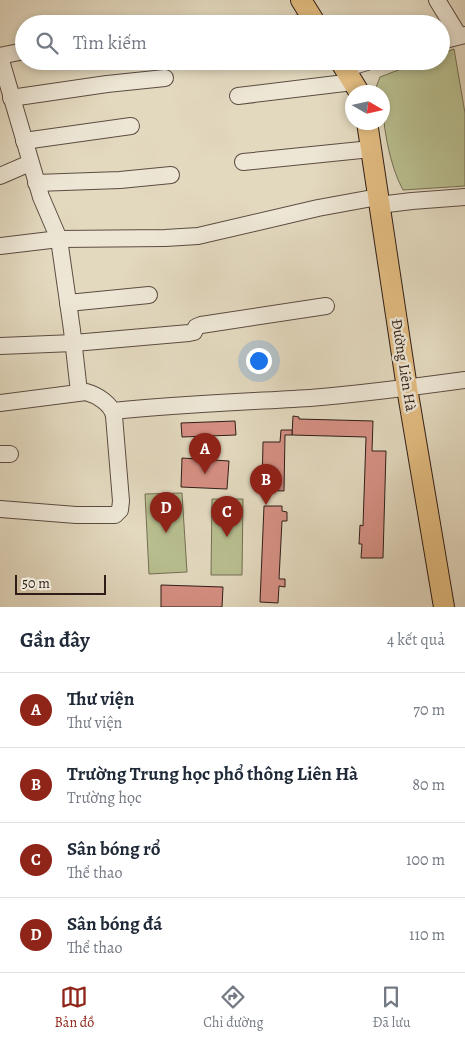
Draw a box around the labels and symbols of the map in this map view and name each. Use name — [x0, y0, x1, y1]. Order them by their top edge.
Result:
north arrow — [345, 85, 390, 130]
street label: Đường Liên Hà — [387, 317, 421, 413]
your location — [246, 348, 272, 374]
pin: A — [189, 433, 221, 474]
pin: B — [250, 464, 282, 505]
pin: D — [150, 492, 182, 533]
pin: C — [211, 496, 243, 537]
scale bar — [15, 572, 106, 595]

